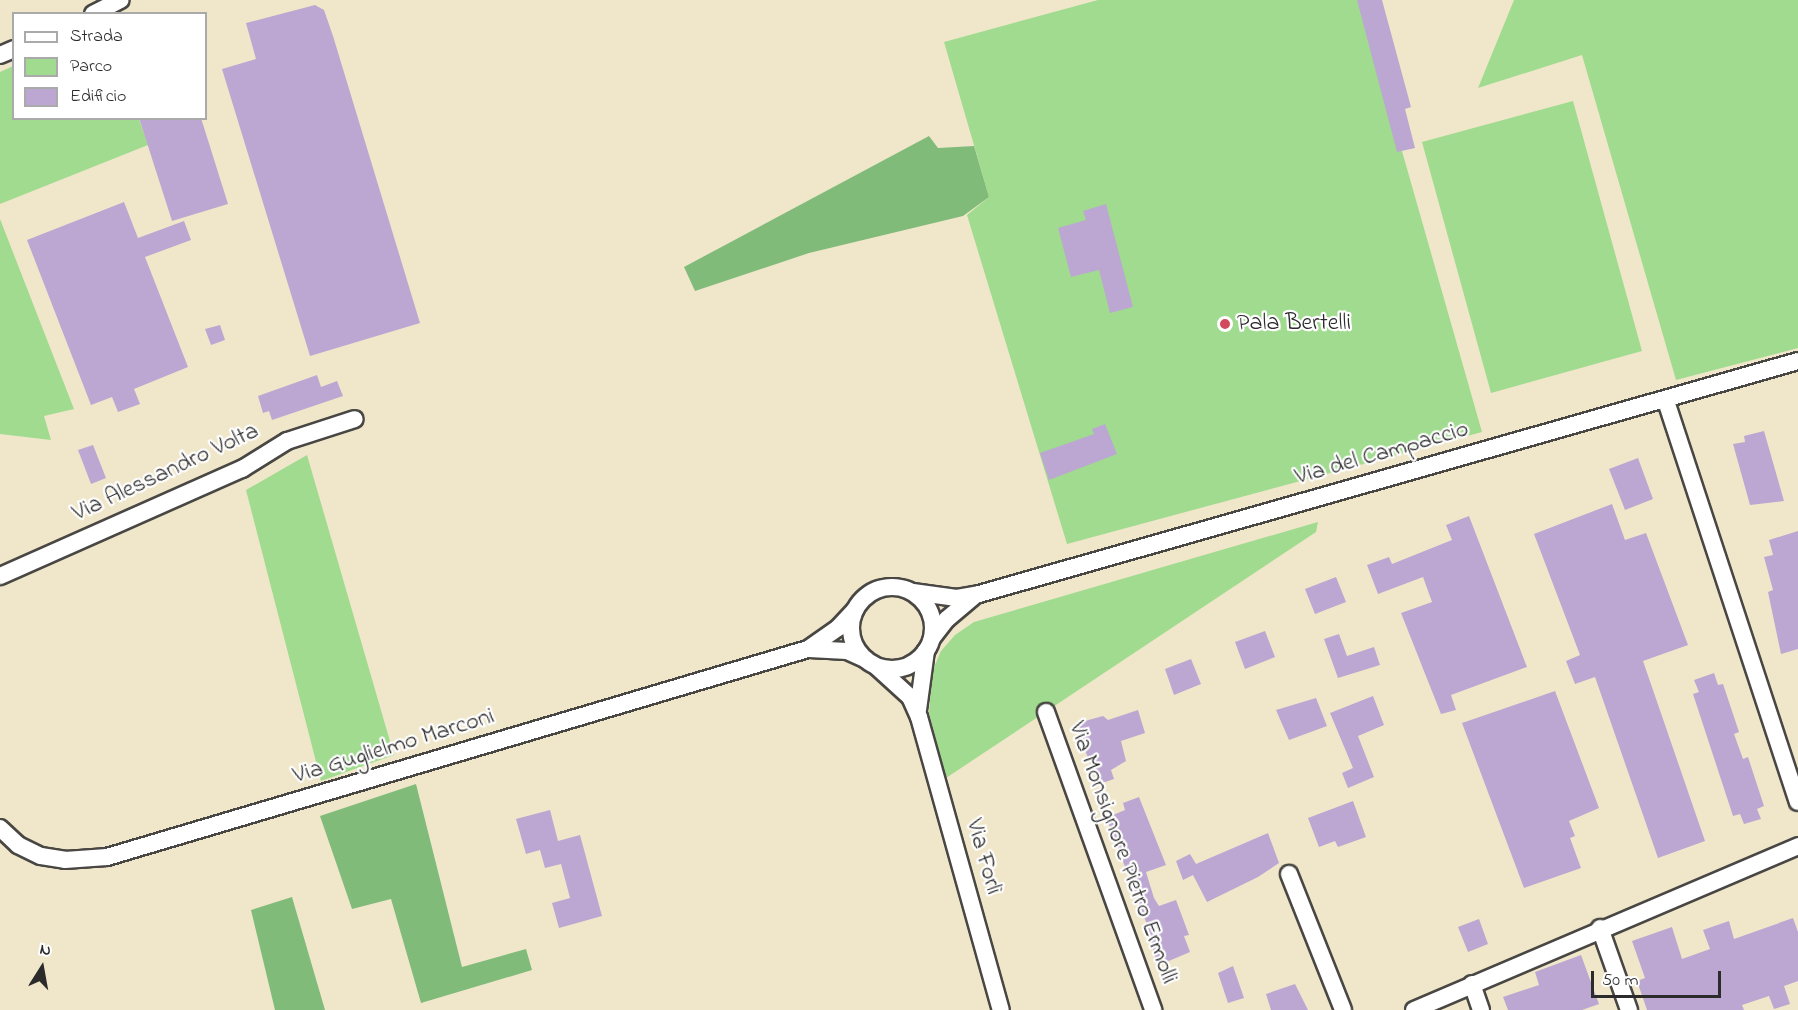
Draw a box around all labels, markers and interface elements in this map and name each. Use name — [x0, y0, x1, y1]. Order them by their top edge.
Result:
legend — [12, 12, 207, 120]
text: Strada — [70, 24, 123, 50]
text: Parco — [70, 54, 112, 80]
text: Edificio — [70, 84, 126, 110]
place label: Pala Bertelli — [1237, 310, 1351, 338]
marker: Pala Bertelli — [1218, 317, 1232, 331]
street label: Via del Campaccio — [1292, 415, 1472, 493]
street label: Via Alessandro Volta — [68, 417, 264, 529]
street label: Via Guglielmo Marconi — [290, 703, 498, 791]
street label: Via Monsignore Pietro Ermolli — [1061, 718, 1183, 988]
street label: Via Forlì — [958, 816, 1008, 898]
north arrow — [12, 938, 72, 998]
text: N — [38, 938, 53, 963]
scale bar — [1594, 959, 1724, 997]
text: 50 m — [1602, 968, 1639, 994]

